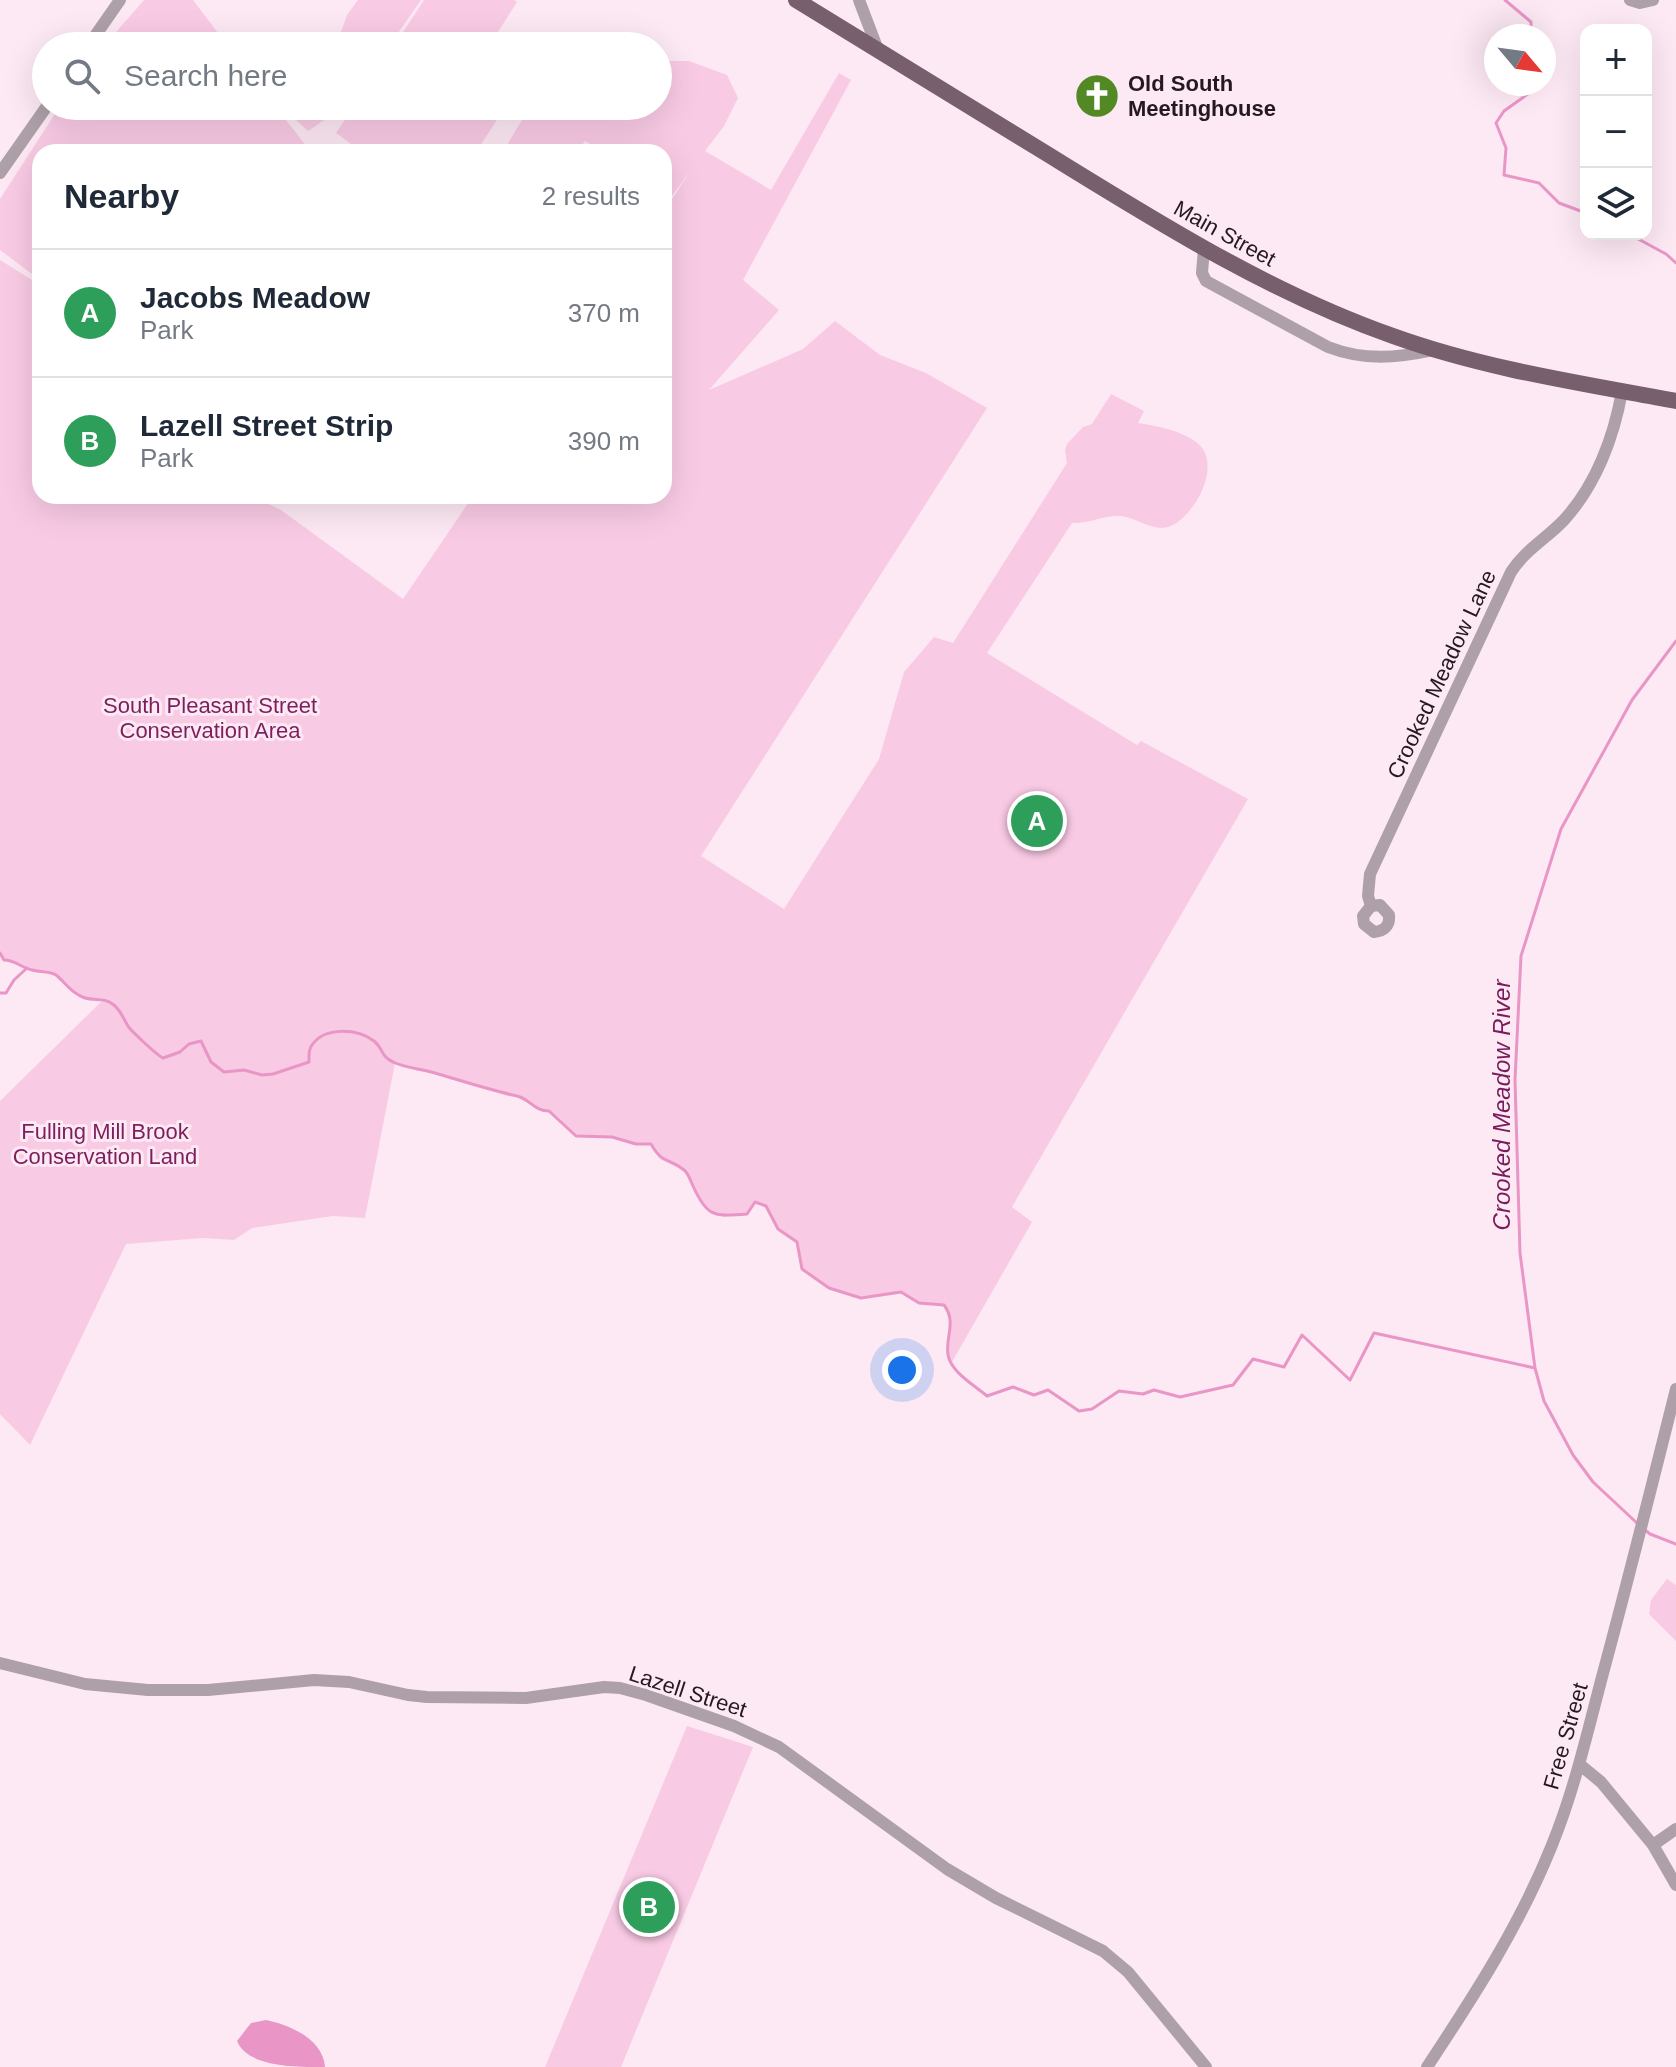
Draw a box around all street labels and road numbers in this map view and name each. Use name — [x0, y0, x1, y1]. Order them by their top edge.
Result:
street label: Main Street — [1170, 195, 1280, 272]
street label: Crooked Meadow Lane — [1382, 566, 1501, 783]
street label: Lazell Street — [626, 1661, 750, 1722]
street label: Free Street — [1538, 1680, 1593, 1792]

